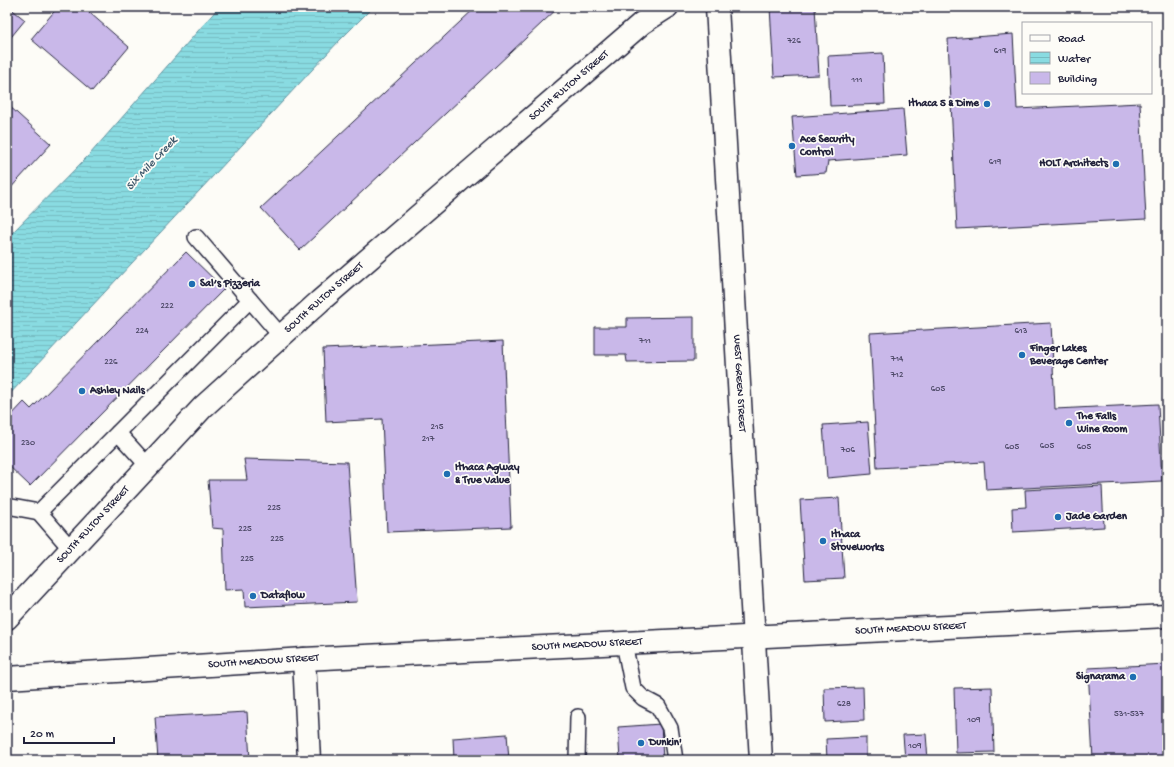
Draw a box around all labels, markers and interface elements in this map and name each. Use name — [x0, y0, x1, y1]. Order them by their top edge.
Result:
legend — [1022, 22, 1152, 94]
text: Road — [1058, 33, 1085, 47]
house number: 726 — [786, 36, 801, 47]
house number: 619 — [994, 46, 1007, 57]
street label: SOUTH FULTON STREET — [527, 48, 612, 123]
text: Water — [1058, 53, 1092, 67]
text: Building — [1057, 73, 1097, 87]
house number: 111 — [851, 75, 863, 86]
place label: Ithaca 5 & Dime — [908, 97, 980, 110]
marker: Ithaca 5 & Dime — [982, 99, 992, 109]
water label: Six Mile Creek — [124, 133, 182, 194]
place label: Ace Security Control — [799, 133, 855, 159]
marker: Ace Security Control — [787, 141, 797, 151]
house number: 619 — [989, 157, 1002, 168]
place label: HOLT Architects — [1039, 157, 1109, 170]
marker: HOLT Architects — [1111, 159, 1121, 169]
street label: SOUTH FULTON STREET — [282, 260, 367, 336]
place label: Sal’s Pizzeria — [200, 278, 261, 290]
marker: Sal’s Pizzeria — [187, 279, 197, 289]
house number: 222 — [160, 301, 174, 312]
house number: 224 — [135, 326, 149, 337]
house number: 613 — [1015, 326, 1028, 337]
street label: WEST GREEN STREET — [730, 334, 748, 433]
house number: 711 — [638, 336, 651, 347]
place label: Finger Lakes Beverage Center — [1029, 343, 1108, 369]
marker: Finger Lakes Beverage Center — [1017, 350, 1027, 360]
house number: 714 — [890, 354, 904, 365]
house number: 226 — [104, 357, 118, 368]
house number: 712 — [890, 370, 904, 381]
house number: 605 — [931, 384, 945, 395]
place label: Ashley Nails — [89, 385, 146, 397]
marker: Ashley Nails — [77, 386, 87, 396]
place label: The Falls Wine Room — [1076, 411, 1127, 436]
marker: The Falls Wine Room — [1064, 418, 1074, 428]
house number: 215 — [431, 422, 444, 433]
house number: 217 — [422, 434, 435, 445]
house number: 230 — [21, 438, 35, 449]
house number: 605 — [1040, 441, 1054, 452]
house number: 605 — [1005, 442, 1019, 453]
house number: 605 — [1077, 442, 1091, 453]
house number: 706 — [840, 445, 856, 456]
place label: Ithaca Agway & True Value — [455, 461, 520, 487]
marker: Ithaca Agway & True Value — [442, 469, 452, 479]
street label: SOUTH FULTON STREET — [55, 483, 133, 566]
house number: 225 — [267, 503, 281, 514]
place label: Jade Garden — [1065, 511, 1128, 523]
marker: Jade Garden — [1053, 512, 1063, 522]
house number: 225 — [238, 524, 252, 535]
place label: Ithaca Stoveworks — [831, 528, 885, 554]
house number: 225 — [270, 534, 284, 545]
marker: Ithaca Stoveworks — [818, 536, 828, 546]
house number: 225 — [240, 554, 254, 565]
place label: Dataflow — [260, 589, 305, 602]
marker: Dataflow — [248, 591, 258, 601]
street label: SOUTH MEADOW STREET — [855, 620, 967, 638]
street label: SOUTH MEADOW STREET — [531, 636, 644, 654]
street label: SOUTH MEADOW STREET — [208, 652, 320, 671]
place label: Signarama — [1076, 671, 1126, 684]
marker: Signarama — [1128, 672, 1138, 682]
house number: 628 — [837, 699, 851, 710]
house number: 531-537 — [1114, 709, 1144, 720]
house number: 109 — [966, 715, 981, 726]
scale bar — [24, 719, 114, 745]
text: 20 m — [30, 728, 55, 742]
place label: Dunkin' — [648, 737, 682, 749]
marker: Dunkin' — [636, 738, 646, 748]
house number: 109 — [907, 741, 922, 752]

